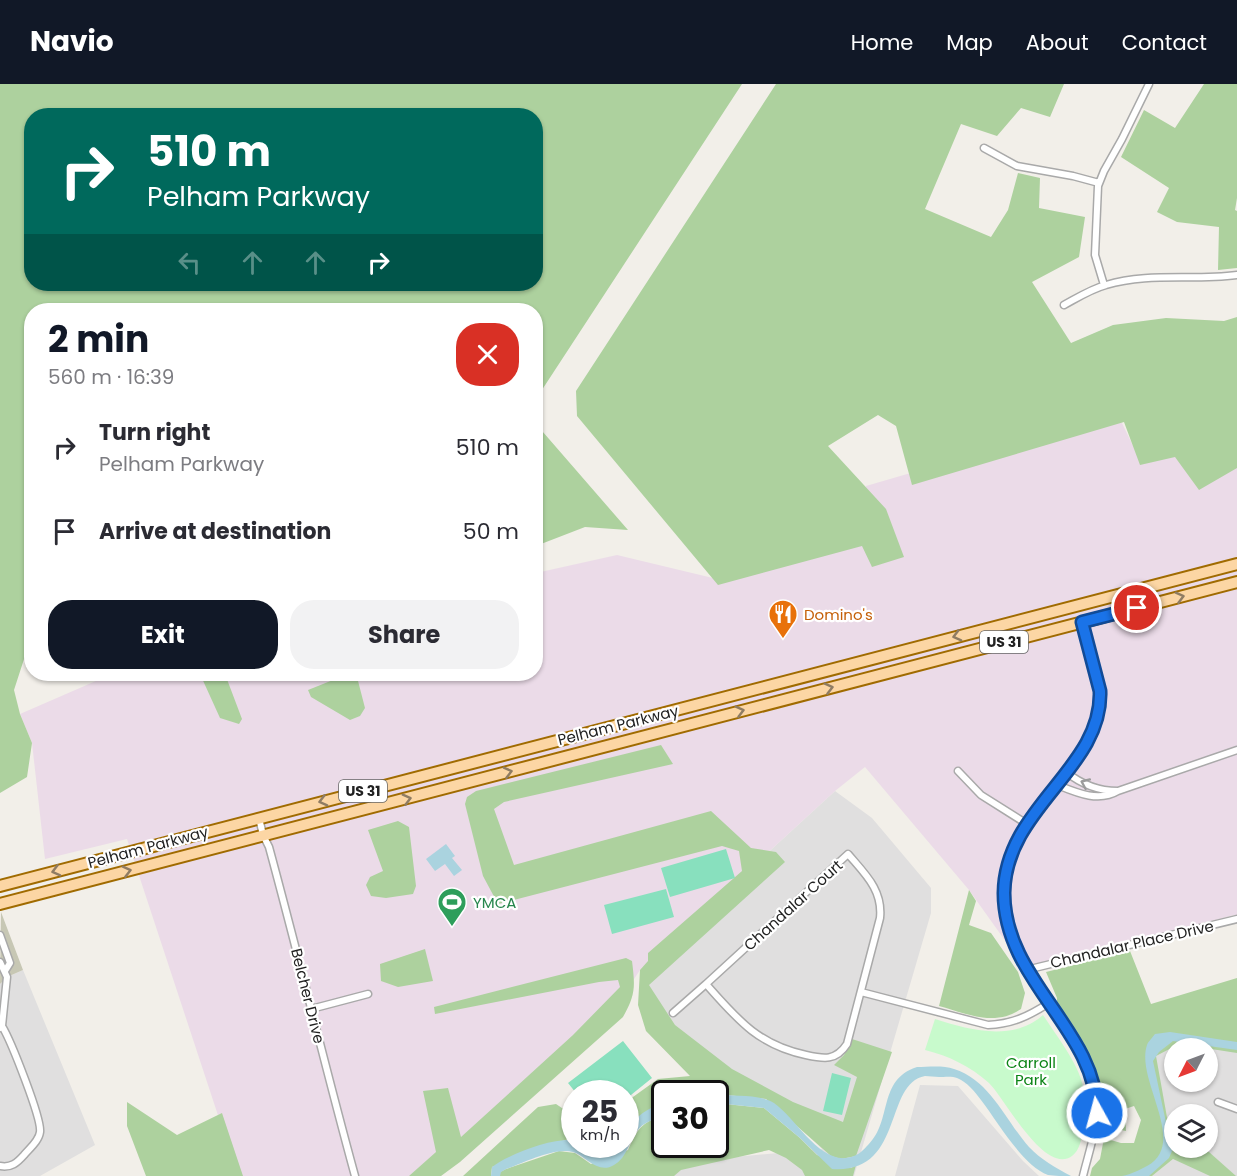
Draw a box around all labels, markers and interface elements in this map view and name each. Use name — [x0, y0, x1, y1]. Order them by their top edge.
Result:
text: Navio — [30, 22, 114, 61]
text: Home — [851, 28, 913, 57]
text: Map — [946, 28, 993, 57]
text: About — [1026, 28, 1089, 57]
text: Contact — [1122, 28, 1207, 57]
text: 510 m — [147, 122, 271, 181]
icon: right — [48, 132, 126, 210]
text: Pelham Parkway — [147, 178, 370, 215]
icon: left — [173, 246, 206, 279]
icon: ahead — [236, 246, 269, 279]
icon: ahead — [299, 246, 332, 279]
icon: right — [362, 246, 395, 279]
text: 2 min — [48, 314, 149, 365]
button: close — [456, 323, 519, 386]
text: 560 m · 16:39 — [48, 363, 174, 391]
text: Turn right — [99, 417, 210, 448]
icon: right — [48, 431, 81, 464]
text: 510 m — [456, 432, 519, 463]
text: Pelham Parkway — [99, 450, 264, 478]
icon: arrive — [48, 515, 81, 548]
text: Arrive at destination — [99, 516, 331, 547]
text: 50 m — [463, 516, 519, 547]
pin — [1111, 582, 1162, 633]
icon: arrive — [1120, 591, 1153, 624]
one-way arrow — [1175, 591, 1185, 604]
restaurant icon: Domino's — [767, 598, 799, 640]
button: Exit — [48, 600, 278, 669]
button: Share — [290, 600, 519, 669]
place label: Domino's — [804, 604, 873, 625]
one-way arrow — [952, 629, 962, 642]
road number: US 31 — [980, 631, 1028, 653]
one-way arrow — [823, 683, 833, 695]
street label: Pelham Parkway — [555, 700, 681, 750]
one-way arrow — [734, 706, 744, 718]
one-way arrow — [502, 767, 512, 779]
one-way arrow — [1081, 779, 1092, 791]
road number: US 31 — [339, 780, 387, 802]
one-way arrow — [401, 793, 411, 806]
one-way arrow — [318, 794, 328, 807]
street label: Pelham Parkway — [85, 821, 211, 873]
street label: Chandalar Court — [739, 855, 847, 955]
one-way arrow — [52, 863, 62, 876]
one-way arrow — [121, 866, 132, 878]
sports icon: YMCA — [436, 886, 468, 928]
place label: YMCA — [473, 892, 516, 913]
street label: Chandalar Place Drive — [1048, 915, 1216, 973]
street label: Belcher Drive — [286, 946, 330, 1046]
north arrow — [1164, 1038, 1218, 1092]
map controls — [1164, 1038, 1218, 1158]
park label: Carroll Park — [1006, 1052, 1056, 1090]
speed limit sign: 30 — [651, 1080, 729, 1158]
position arrow — [1065, 1081, 1129, 1145]
text: 25 — [582, 1090, 618, 1133]
button: layers — [1164, 1104, 1218, 1158]
text: km/h — [580, 1124, 620, 1145]

